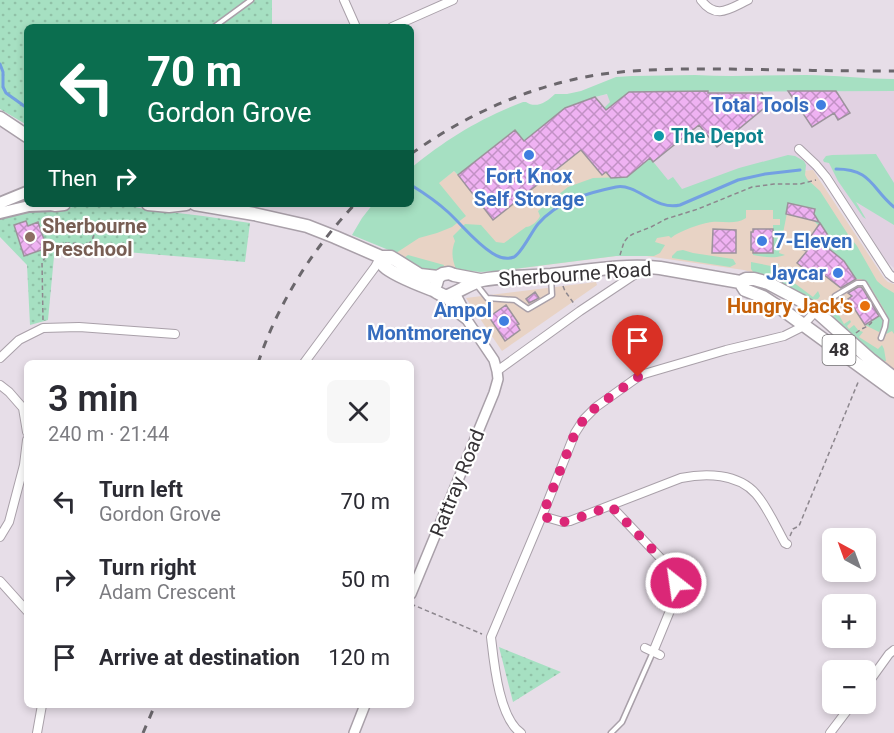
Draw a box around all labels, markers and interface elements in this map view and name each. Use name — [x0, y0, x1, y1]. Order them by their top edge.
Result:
text: 70 m — [147, 47, 242, 96]
icon: left — [48, 48, 126, 126]
place label: Total Tools — [711, 93, 809, 117]
text: Gordon Grove — [147, 97, 312, 129]
marker: Total Tools — [814, 98, 828, 112]
place label: The Depot — [671, 124, 764, 148]
marker: The Depot — [652, 129, 666, 143]
marker: Fort Knox Self Storage — [522, 148, 536, 162]
icon: right — [109, 162, 142, 195]
place label: Fort Knox Self Storage — [474, 164, 584, 211]
text: Then — [48, 166, 97, 191]
place label: Sherbourne Preschool — [42, 214, 147, 261]
place label: 7-Eleven — [774, 229, 853, 253]
marker: Sherbourne Preschool — [23, 230, 37, 244]
marker: 7-Eleven — [755, 234, 769, 248]
street label: Sherbourne Road — [498, 257, 652, 291]
place label: Jaycar — [766, 261, 827, 285]
marker: Jaycar — [831, 266, 845, 280]
place label: Hungry Jack's — [727, 294, 853, 318]
place label: Ampol Montmorency — [367, 298, 493, 345]
marker: Hungry Jack's — [858, 299, 872, 313]
marker: Ampol Montmorency — [497, 314, 511, 328]
pin — [612, 315, 663, 377]
icon: arrive — [621, 324, 654, 357]
road number: 48 — [822, 335, 856, 365]
text: 3 min — [48, 378, 138, 420]
button: close — [327, 380, 390, 443]
text: 240 m · 21:44 — [48, 422, 169, 446]
street label: Rattray Road — [425, 426, 489, 540]
text: Turn left — [99, 477, 183, 502]
icon: left — [48, 485, 81, 518]
text: 70 m — [341, 489, 390, 514]
text: Gordon Grove — [99, 502, 221, 526]
north arrow — [822, 528, 876, 582]
map controls — [822, 528, 876, 714]
position arrow — [644, 551, 708, 615]
text: Turn right — [99, 555, 196, 580]
icon: right — [48, 563, 81, 596]
text: 50 m — [341, 567, 390, 592]
text: Adam Crescent — [99, 580, 236, 604]
button: + — [822, 594, 876, 648]
icon: arrive — [48, 641, 81, 674]
text: Arrive at destination — [99, 645, 300, 670]
text: 120 m — [328, 645, 390, 670]
button: − — [822, 660, 876, 714]

